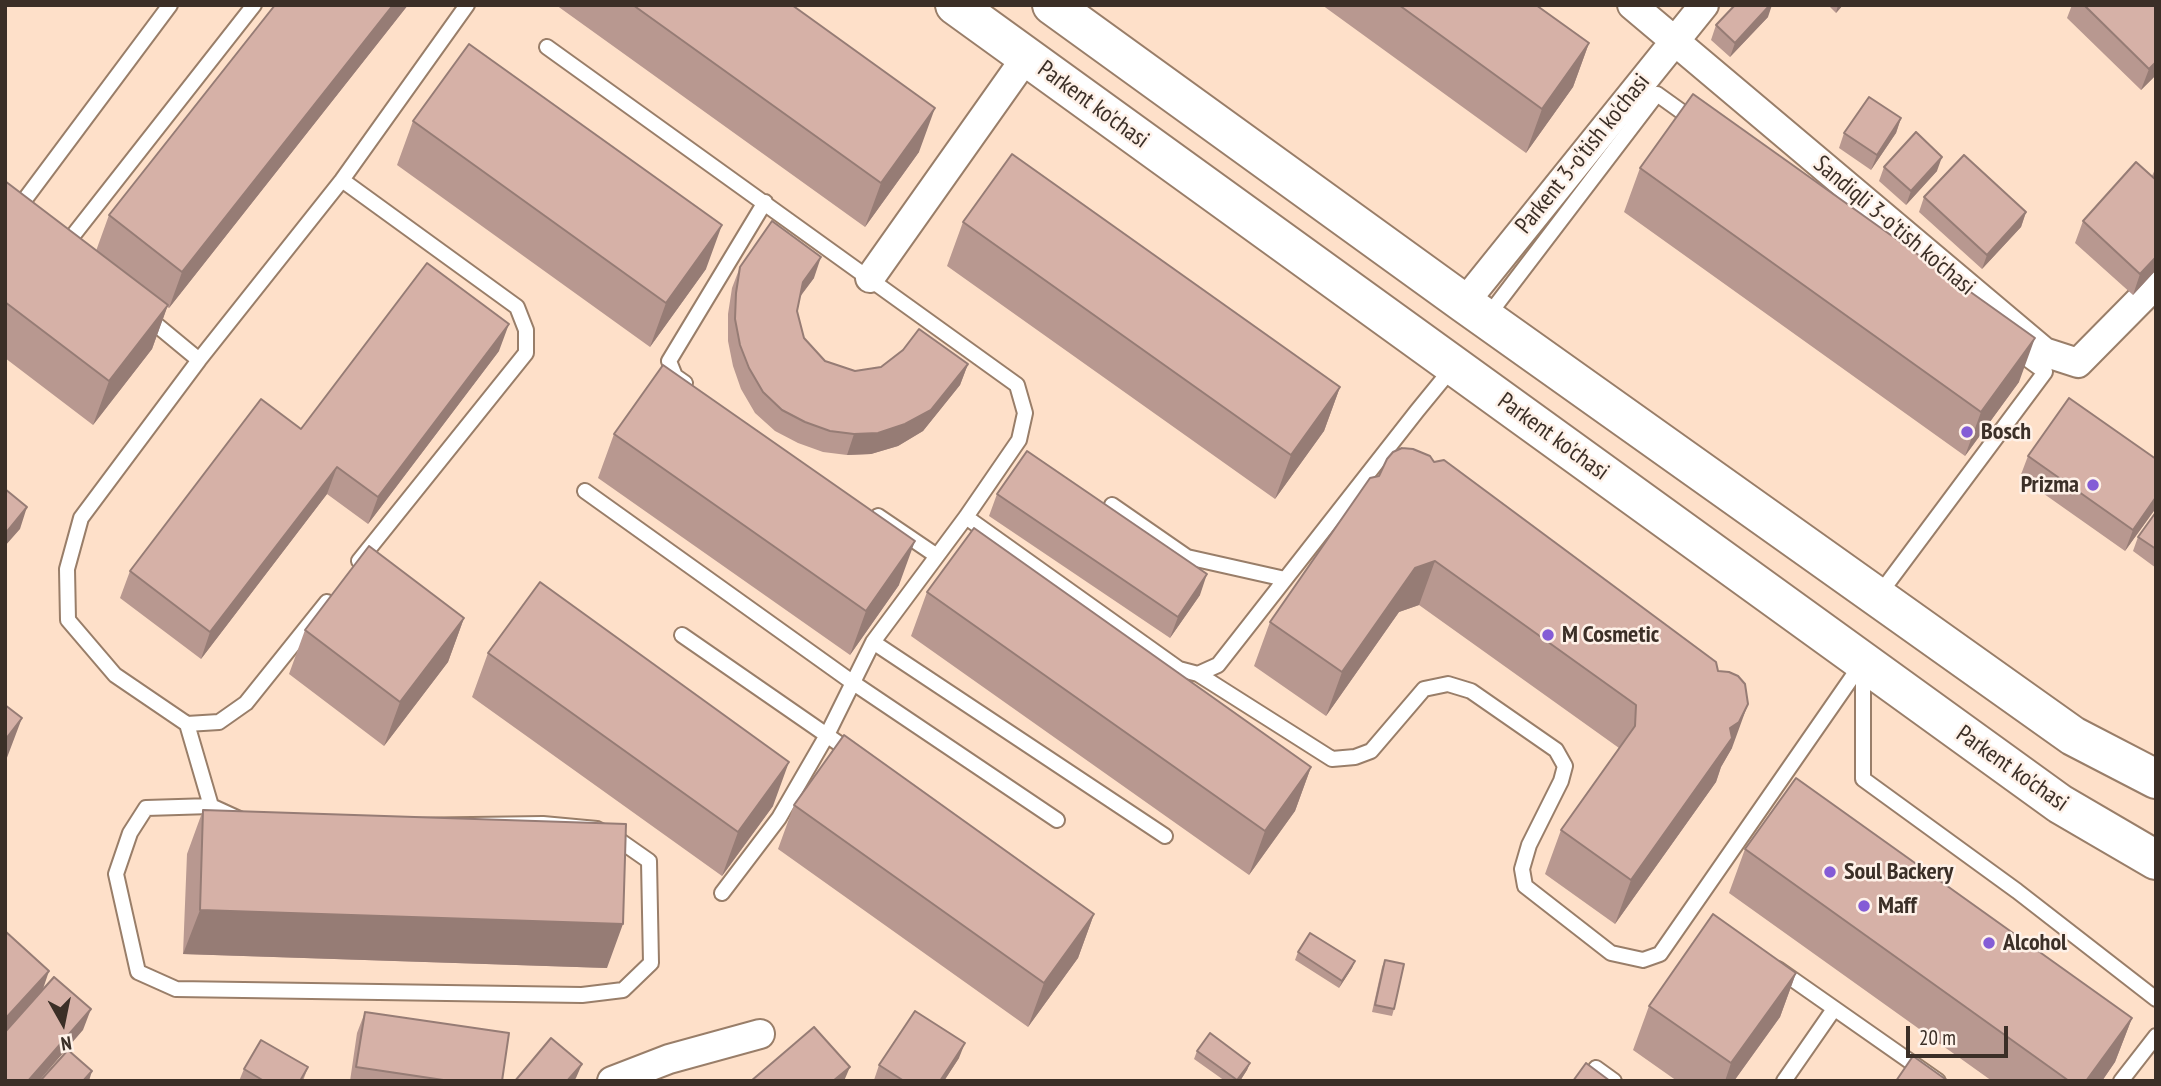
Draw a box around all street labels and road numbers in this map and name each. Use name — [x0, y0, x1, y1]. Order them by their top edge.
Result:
street label: Parkent ko'chasi — [1032, 55, 1154, 155]
street label: Parkent 3-o'tish ko'chasi — [1510, 68, 1656, 240]
street label: Sandiqli 3-o'tish ko'chasi — [1807, 150, 1981, 302]
street label: Parkent ko'chasi — [1492, 387, 1614, 487]
street label: Parkent ko'chasi — [1950, 720, 2074, 818]

